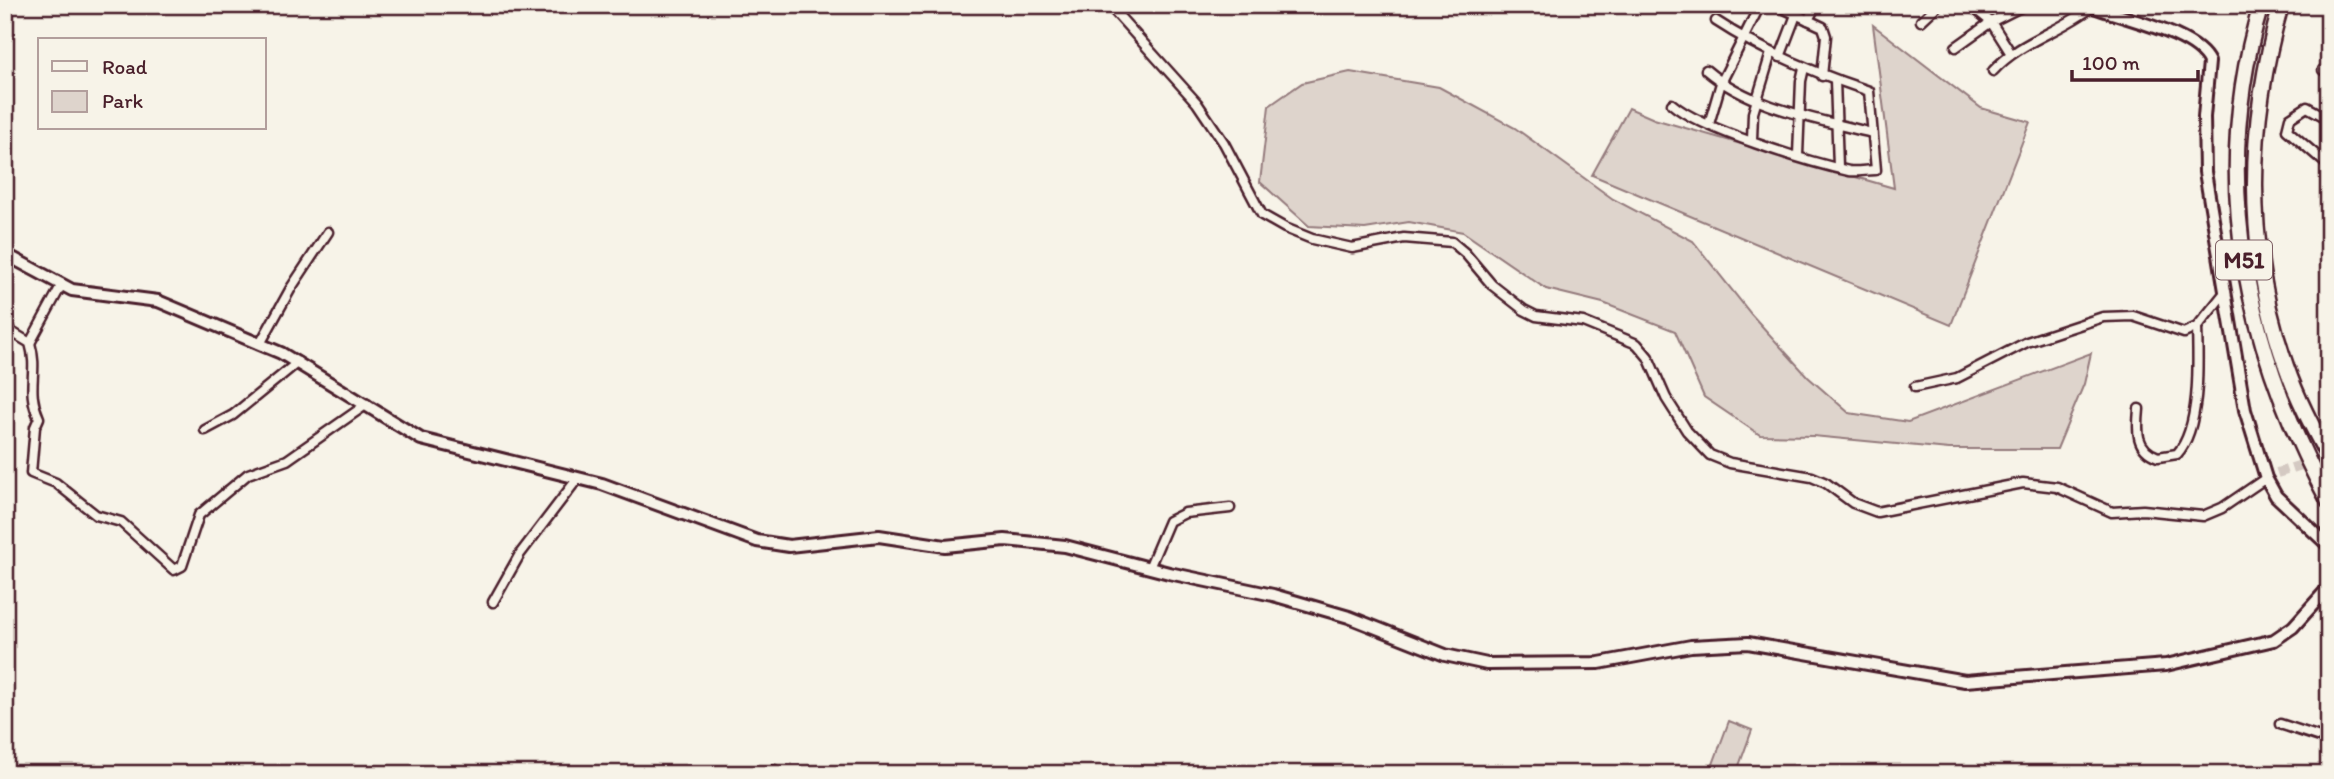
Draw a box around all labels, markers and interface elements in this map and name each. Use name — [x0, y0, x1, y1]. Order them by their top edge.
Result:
legend — [38, 38, 266, 130]
scale bar — [2072, 38, 2198, 82]
text: 100 m — [2082, 50, 2140, 75]
text: Road — [102, 54, 148, 79]
text: Park — [102, 88, 144, 113]
road number: M51 — [2216, 241, 2272, 280]

